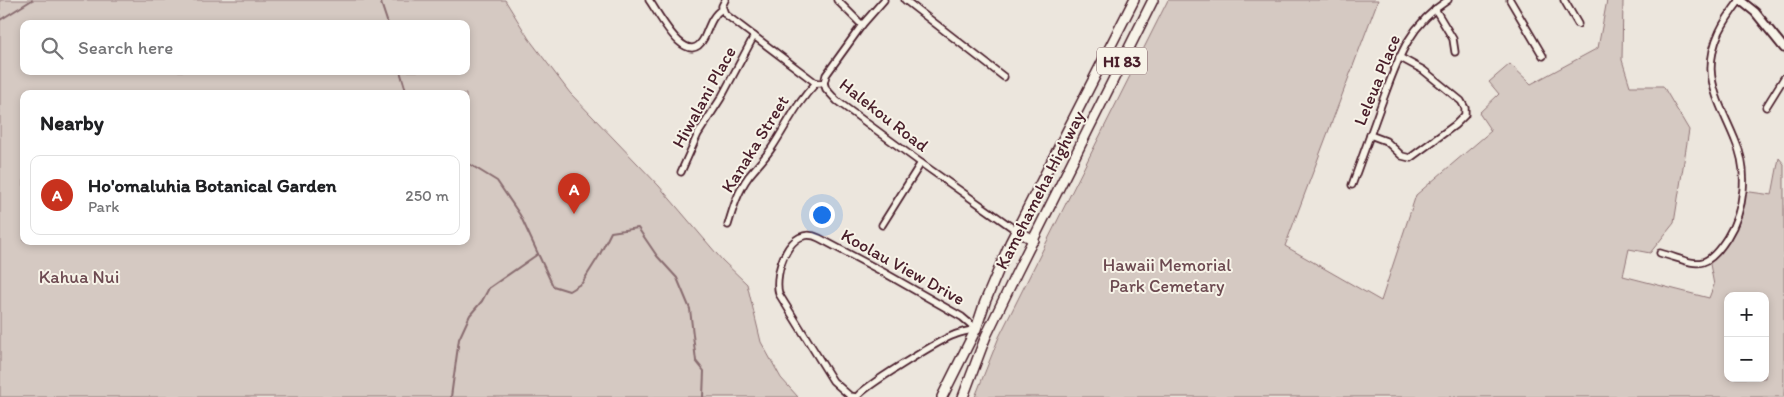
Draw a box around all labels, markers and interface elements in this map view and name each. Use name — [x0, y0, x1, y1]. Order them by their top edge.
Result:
search box — [20, 20, 470, 75]
street label: Leleua Place — [1349, 31, 1405, 129]
icon: search — [38, 34, 66, 62]
text: Search here — [78, 36, 173, 59]
street label: Hiwalani Place — [667, 42, 741, 152]
road number: HI 83 — [1097, 48, 1147, 74]
street label: Halekou Road — [835, 73, 933, 157]
street label: Kanaka Street — [716, 91, 794, 197]
street label: Kamehameha Highway — [990, 106, 1090, 273]
text: Nearby — [40, 110, 104, 135]
pin: A — [558, 173, 590, 214]
text: Ho'omaluhia Botanical Garden — [88, 174, 337, 197]
text: A — [52, 186, 62, 205]
text: 250 m — [405, 186, 449, 205]
text: Park — [88, 197, 119, 216]
your location — [809, 202, 835, 228]
street label: Koolau View Drive — [837, 224, 969, 310]
park label: Hawaii Memorial Park Cemetary — [1103, 254, 1231, 297]
park label: Kahua Nui — [39, 266, 119, 288]
map controls — [1724, 292, 1769, 382]
button: + — [1724, 292, 1769, 337]
button: − — [1724, 337, 1769, 382]

